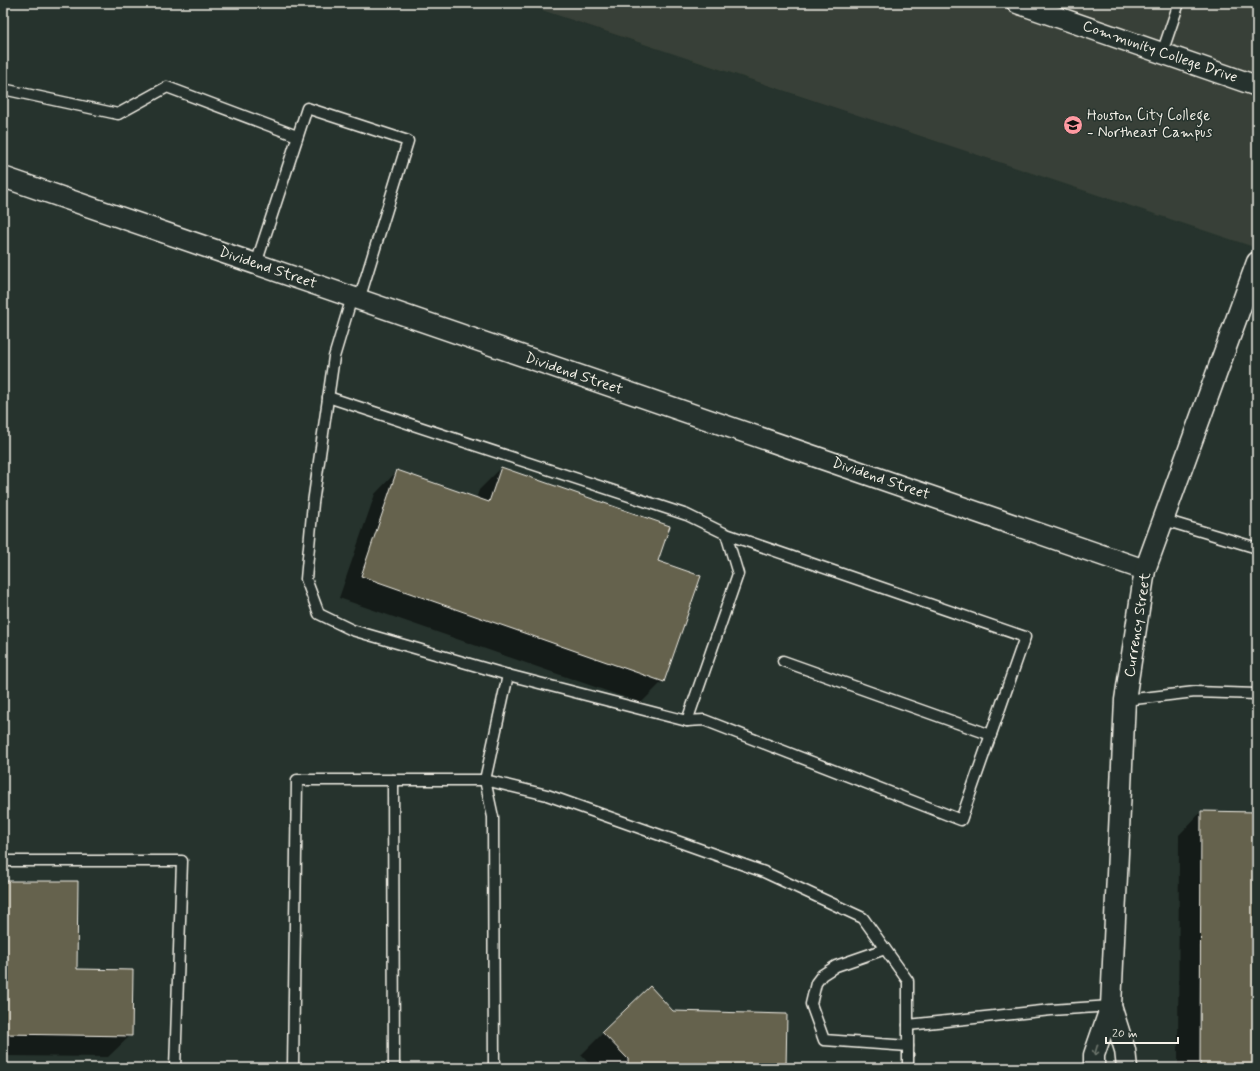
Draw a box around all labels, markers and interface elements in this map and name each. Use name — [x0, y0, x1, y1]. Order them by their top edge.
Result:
street label: Community College Drive — [1080, 16, 1240, 88]
place label: Houston City College - Northeast Campus — [1087, 106, 1213, 143]
school or university icon: Houston City College - Northeast Campus — [1062, 114, 1084, 136]
street label: Dividend Street — [216, 242, 320, 294]
street label: Dividend Street — [522, 348, 626, 400]
street label: Dividend Street — [829, 453, 933, 505]
street label: Currency Street — [1120, 571, 1156, 679]
scale bar — [1106, 1019, 1178, 1045]
text: 20 m — [1112, 1026, 1138, 1042]
one-way arrow — [1092, 1043, 1099, 1056]

